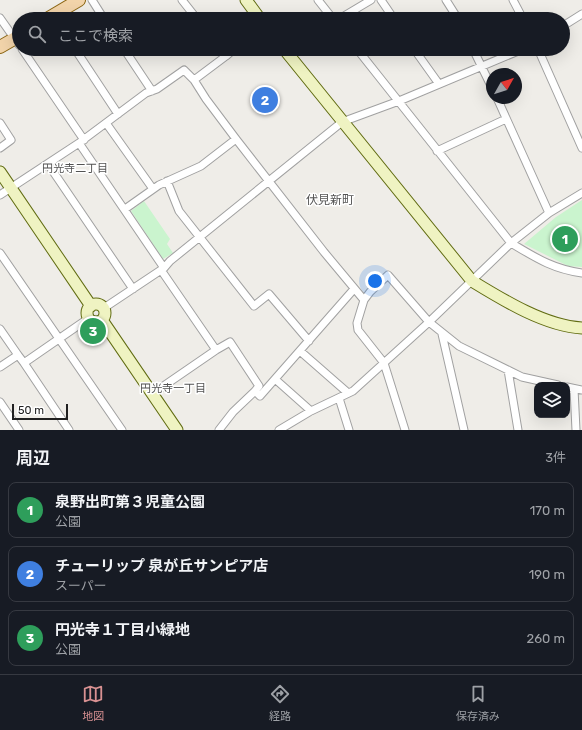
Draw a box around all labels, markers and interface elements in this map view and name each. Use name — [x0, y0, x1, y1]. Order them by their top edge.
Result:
search box — [12, 12, 570, 56]
icon: search — [26, 23, 48, 45]
text: ここで検索 — [58, 27, 133, 45]
north arrow — [486, 68, 522, 104]
pin: 2 — [252, 85, 278, 115]
district label: 円光寺二丁目 — [42, 162, 108, 175]
district label: 伏見新町 — [306, 193, 354, 207]
pin: 1 — [552, 224, 578, 254]
your location — [365, 271, 385, 291]
pin: 3 — [80, 316, 106, 346]
district label: 円光寺一丁目 — [140, 382, 206, 395]
map controls — [534, 382, 570, 418]
button: layers — [534, 382, 570, 418]
scale bar — [12, 402, 68, 421]
text: 50 m — [18, 404, 44, 417]
text: 周辺 — [16, 448, 50, 468]
text: 3件 — [545, 450, 566, 465]
text: 泉野出町第３児童公園 — [55, 493, 205, 511]
text: 1 — [27, 503, 33, 518]
text: 170 m — [530, 503, 565, 518]
text: 公園 — [55, 514, 81, 529]
text: チューリップ 泉が丘サンピア店 — [55, 557, 268, 575]
text: 2 — [26, 567, 34, 582]
text: 190 m — [529, 567, 565, 582]
text: スーパー — [55, 578, 107, 593]
text: 円光寺１丁目小緑地 — [55, 621, 190, 639]
text: 3 — [26, 631, 34, 646]
text: 260 m — [527, 631, 565, 646]
text: 公園 — [55, 642, 81, 657]
tab: 地図 — [82, 683, 104, 723]
tab: 経路 — [269, 683, 291, 723]
tab: 保存済み — [456, 683, 500, 723]

